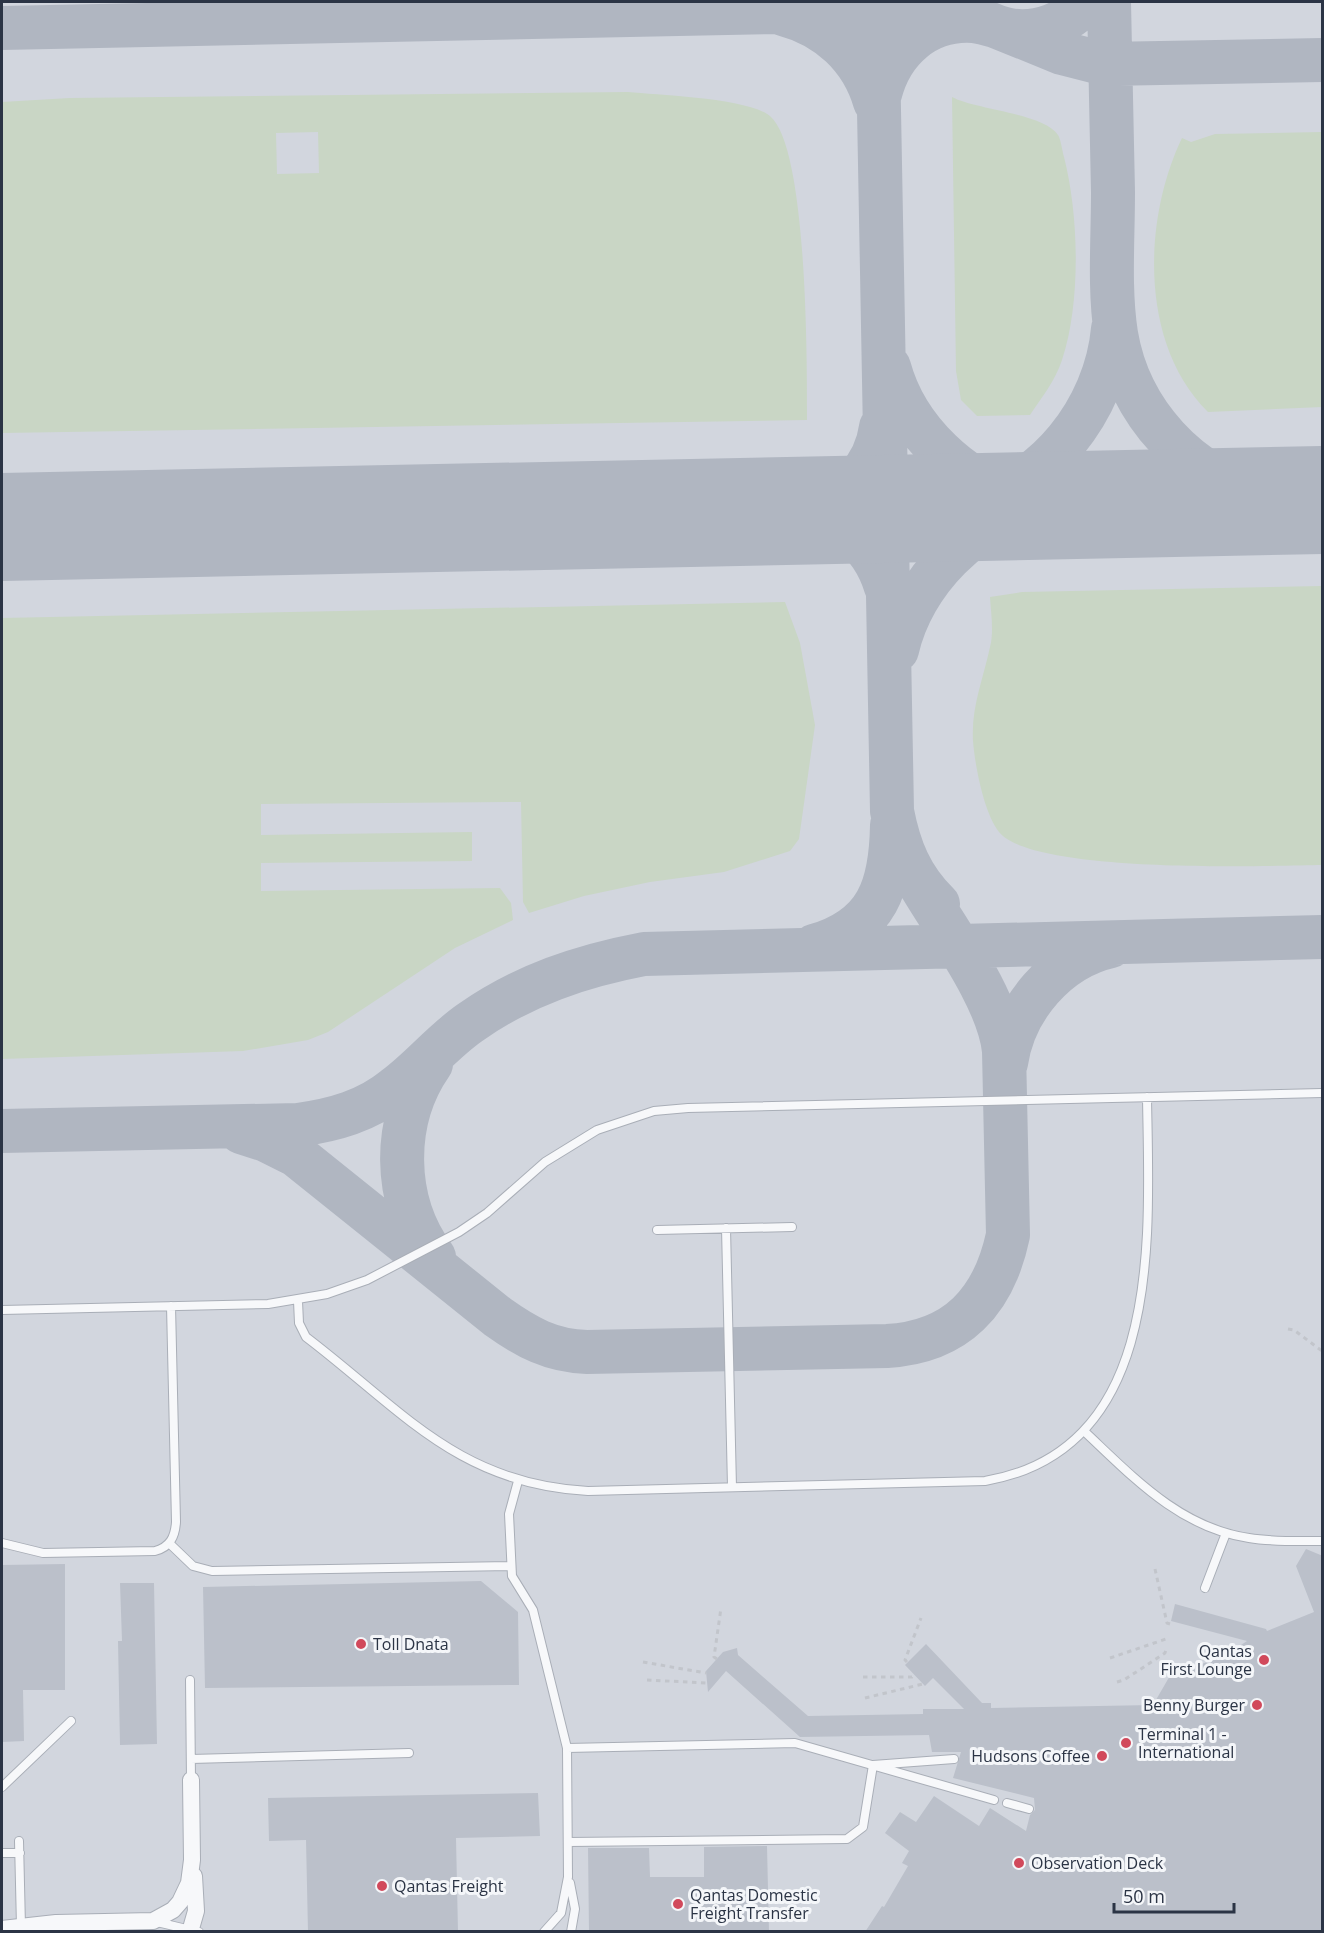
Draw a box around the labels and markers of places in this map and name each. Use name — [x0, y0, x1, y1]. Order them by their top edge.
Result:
place label: Toll Dnata — [373, 1633, 449, 1655]
marker: Toll Dnata — [354, 1637, 368, 1651]
place label: Qantas First Lounge — [1160, 1640, 1252, 1680]
marker: Qantas First Lounge — [1257, 1653, 1271, 1667]
place label: Benny Burger — [1143, 1694, 1245, 1716]
marker: Benny Burger — [1250, 1698, 1264, 1712]
place label: Terminal 1 - International — [1138, 1723, 1234, 1763]
marker: Terminal 1 - International — [1119, 1736, 1133, 1750]
place label: Hudsons Coffee — [971, 1745, 1090, 1767]
marker: Hudsons Coffee — [1095, 1749, 1109, 1763]
place label: Observation Deck — [1031, 1852, 1164, 1874]
marker: Observation Deck — [1012, 1856, 1026, 1870]
place label: Qantas Freight — [394, 1875, 504, 1897]
marker: Qantas Freight — [375, 1879, 389, 1893]
place label: Qantas Domestic Freight Transfer — [690, 1884, 818, 1924]
marker: Qantas Domestic Freight Transfer — [671, 1897, 685, 1911]

